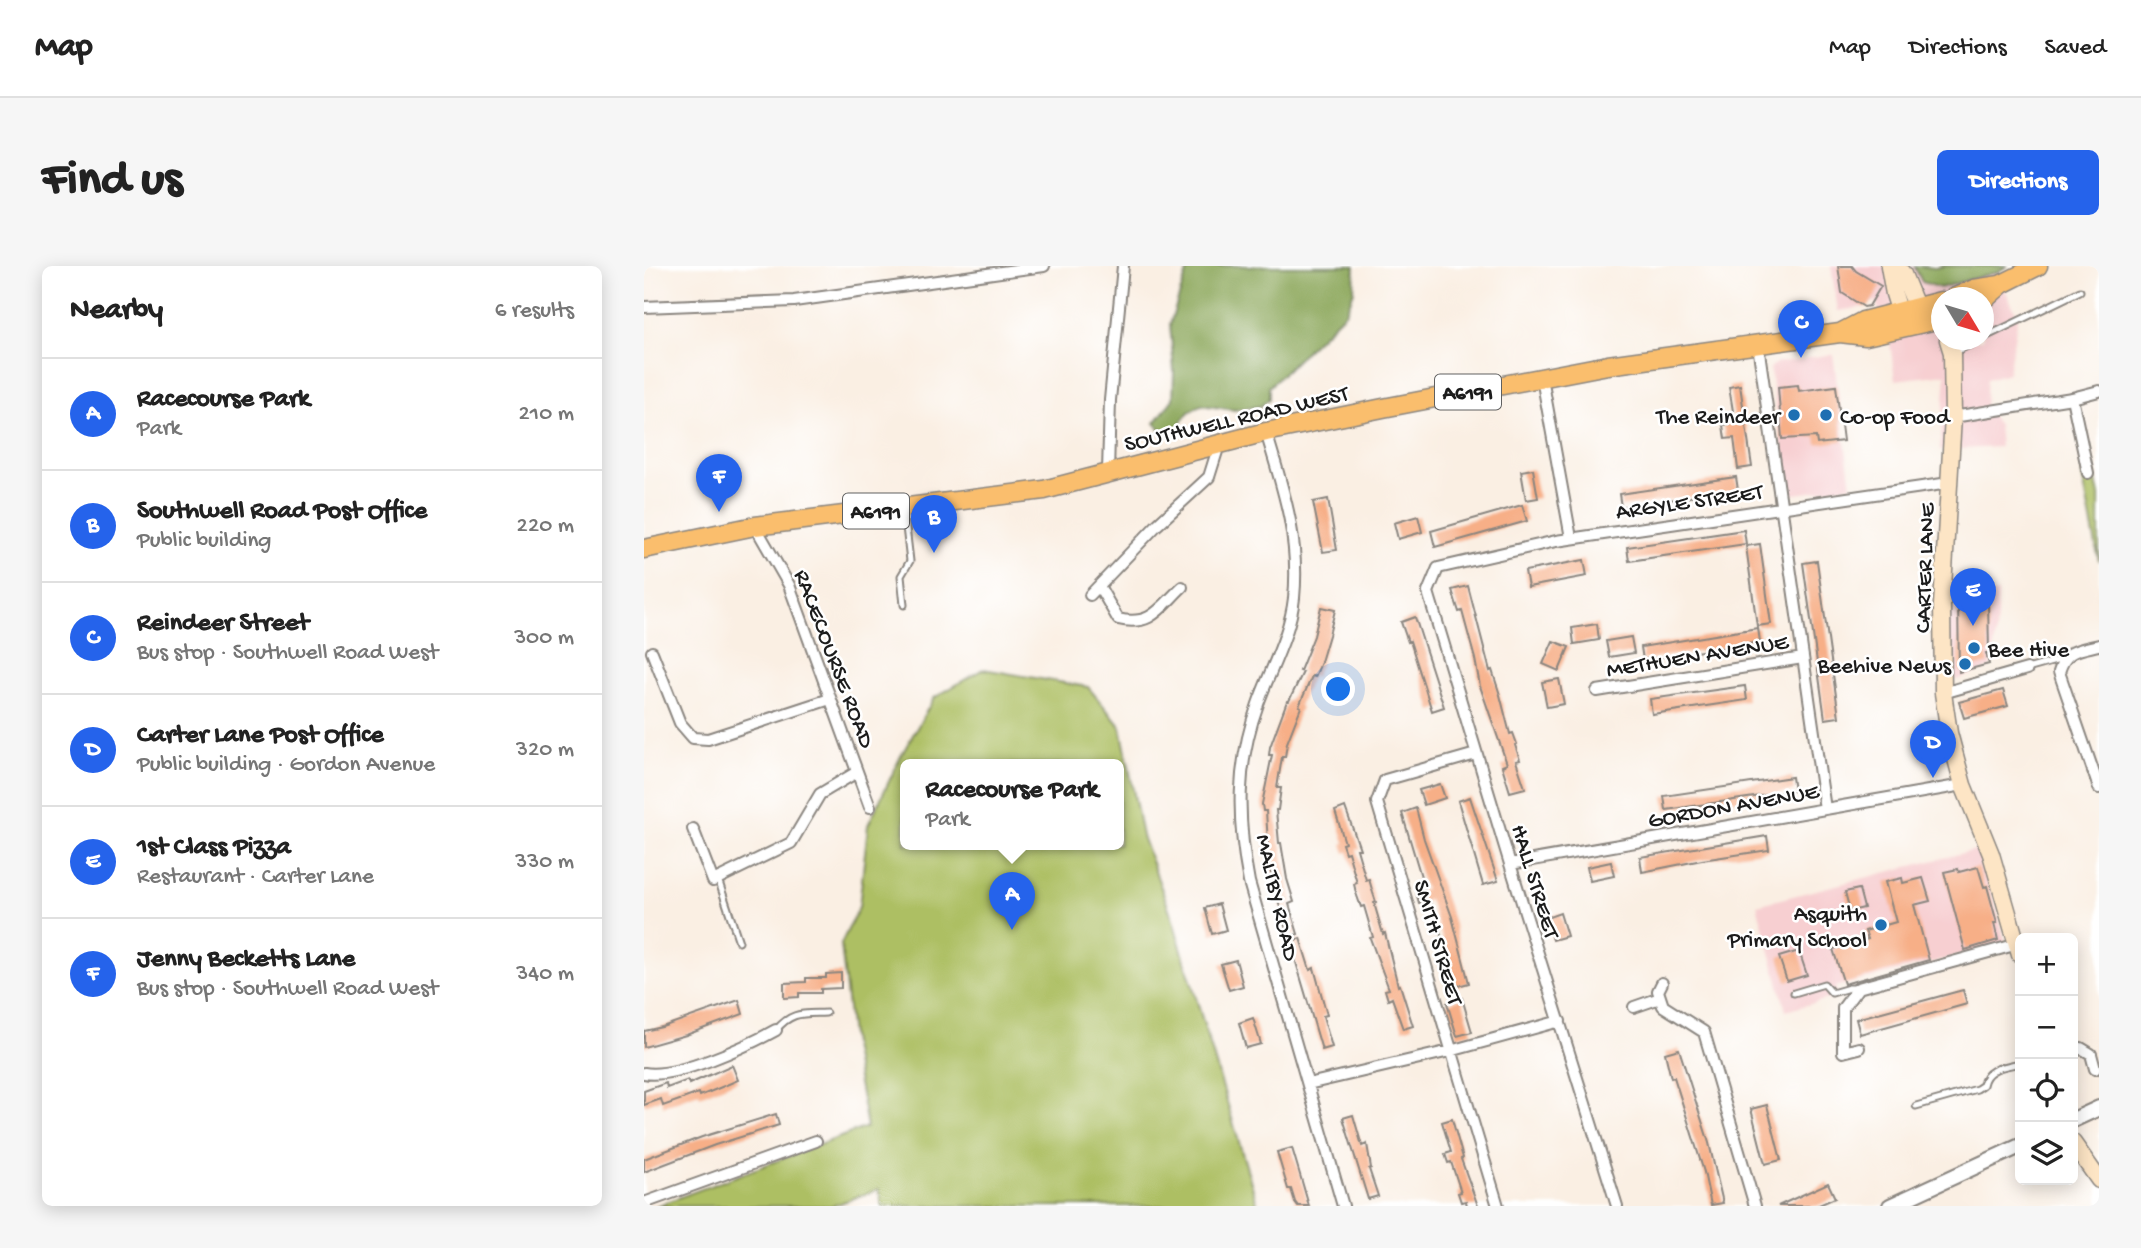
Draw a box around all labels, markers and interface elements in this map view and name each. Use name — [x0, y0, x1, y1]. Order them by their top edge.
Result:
text: Map — [35, 29, 92, 67]
text: Map — [1829, 34, 1871, 63]
text: Directions — [1909, 34, 2007, 63]
text: Saved — [2045, 34, 2106, 63]
button: Directions — [1937, 150, 2099, 215]
text: Find us — [42, 153, 182, 211]
north arrow — [1931, 287, 1994, 350]
text: Nearby — [70, 294, 163, 329]
text: 6 results — [495, 298, 574, 325]
pin: C — [1778, 300, 1824, 358]
road number: A6191 — [1435, 374, 1501, 410]
street label: SOUTHWELL ROAD WEST — [1122, 381, 1353, 459]
text: Racecourse Park — [137, 385, 310, 416]
text: A — [86, 401, 100, 428]
text: 210 m — [519, 401, 574, 428]
place label: The Reindeer — [1654, 405, 1782, 432]
place label: Co-op Food — [1840, 405, 1951, 432]
marker: The Reindeer — [1786, 407, 1802, 423]
marker: Co-op Food — [1818, 407, 1834, 423]
text: Park — [137, 416, 181, 443]
pin: F — [696, 454, 742, 512]
street label: ARGYLE STREET — [1614, 480, 1766, 527]
road number: A6191 — [843, 494, 909, 528]
pin: B — [911, 495, 957, 553]
text: Southwell Road Post Office — [137, 497, 427, 528]
street label: CARTER LANE — [1911, 501, 1942, 634]
text: B — [87, 513, 99, 540]
text: 220 m — [517, 513, 574, 540]
text: Public building — [137, 528, 271, 555]
street label: RACECOURSE ROAD — [786, 566, 880, 753]
pin: E — [1950, 568, 1996, 626]
text: Reindeer Street — [137, 609, 309, 640]
text: C — [87, 625, 99, 652]
text: 300 m — [514, 625, 574, 652]
street label: METHUEN AVENUE — [1605, 629, 1792, 685]
place label: Bee Hive — [1987, 638, 2070, 665]
text: Bus stop · Southwell Road West — [137, 640, 438, 667]
marker: Bee Hive — [1966, 640, 1982, 656]
place label: Beehive News — [1817, 654, 1952, 681]
marker: Beehive News — [1957, 656, 1973, 672]
your location — [1321, 672, 1355, 706]
pin: D — [1910, 720, 1956, 778]
text: Carter Lane Post Office — [137, 721, 384, 752]
text: D — [86, 737, 101, 764]
text: 320 m — [516, 737, 574, 764]
text: Public building · Gordon Avenue — [137, 752, 435, 779]
popup — [900, 759, 1124, 850]
text: Racecourse Park — [926, 776, 1098, 807]
street label: GORDON AVENUE — [1646, 779, 1823, 836]
text: Park — [926, 807, 969, 834]
street label: HALL STREET — [1503, 822, 1564, 944]
street label: MALTBY ROAD — [1248, 832, 1303, 965]
text: 1st Class Pizza — [137, 833, 291, 864]
text: E — [86, 849, 100, 876]
text: 330 m — [515, 849, 574, 876]
text: Restaurant · Carter Lane — [137, 864, 374, 891]
pin: A — [989, 872, 1035, 930]
street label: SMITH STREET — [1406, 877, 1468, 1010]
place label: Asquith Primary School — [1726, 902, 1867, 955]
marker: Asquith Primary School — [1873, 917, 1889, 933]
map controls — [2015, 933, 2078, 1185]
button: + — [2015, 933, 2078, 996]
text: Jenny Becketts Lane — [137, 945, 355, 976]
text: F — [87, 961, 99, 988]
text: 340 m — [516, 961, 574, 988]
text: Bus stop · Southwell Road West — [137, 976, 438, 1003]
button: − — [2015, 996, 2078, 1059]
button: locate — [2015, 1059, 2078, 1122]
button: layers — [2015, 1122, 2078, 1185]

